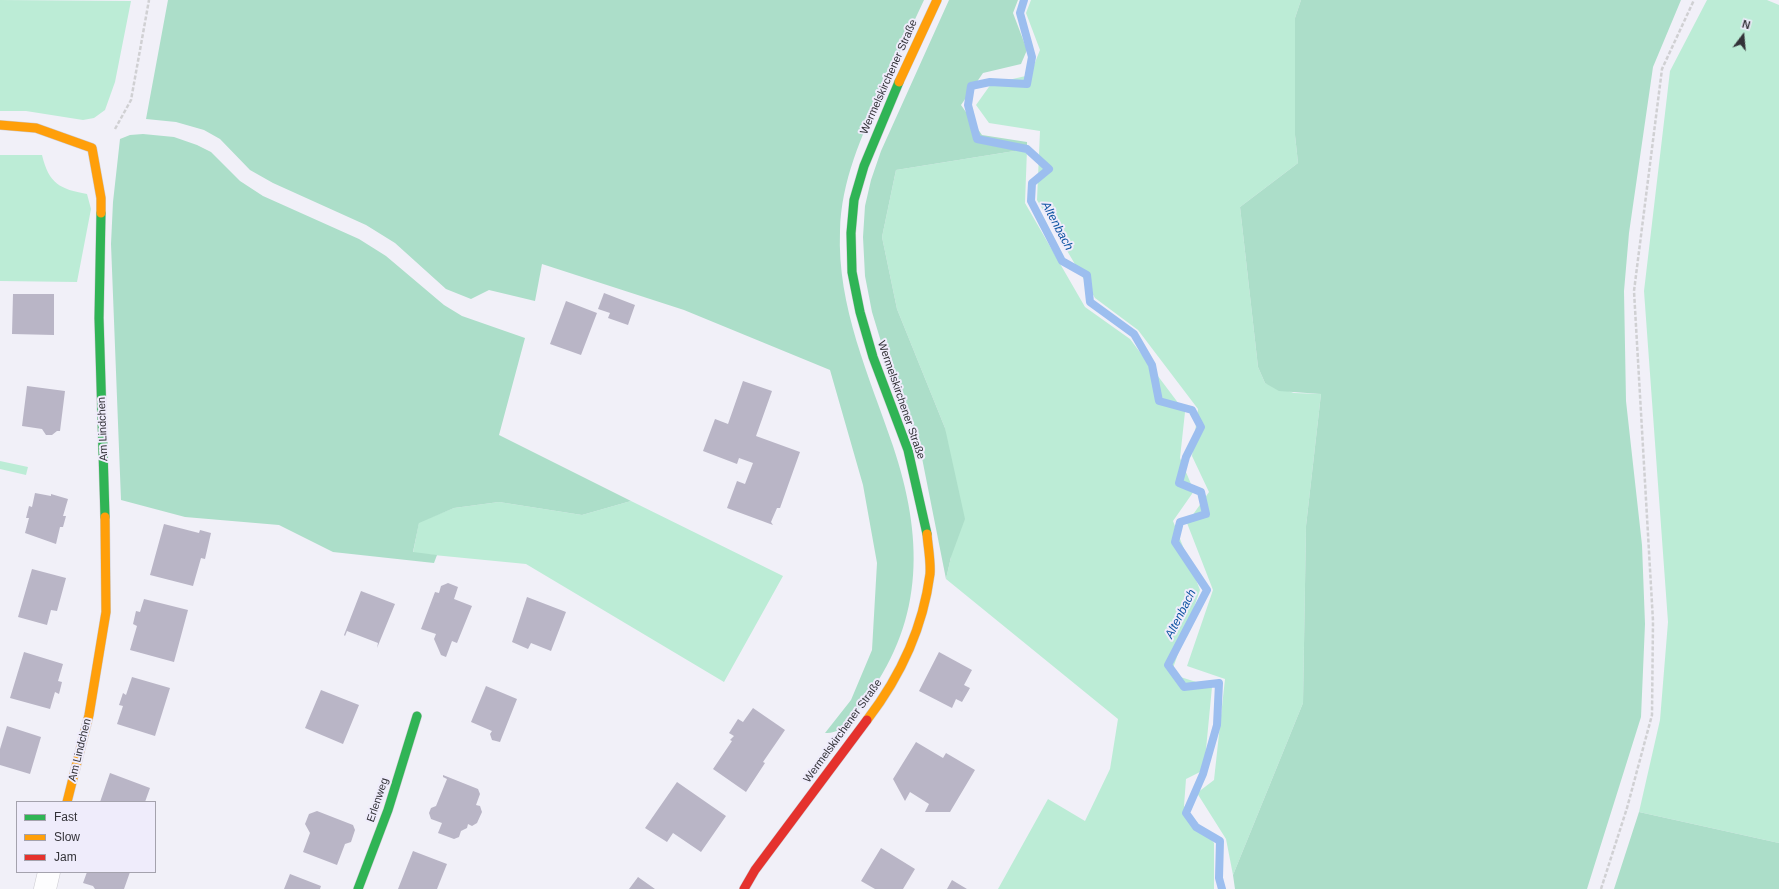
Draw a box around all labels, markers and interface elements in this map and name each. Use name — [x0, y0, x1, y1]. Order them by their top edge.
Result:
north arrow — [1723, 16, 1763, 56]
street label: Wermelskirchener Straße — [858, 17, 920, 137]
text: N — [1741, 18, 1752, 31]
water label: Altenbach — [1038, 199, 1076, 253]
street label: Wermelskirchener Straße — [874, 339, 928, 461]
street label: Am Lindchen — [95, 397, 111, 461]
water label: Altenbach — [1162, 587, 1200, 641]
street label: Wermelskirchener Straße — [801, 677, 885, 785]
street label: Am Lindchen — [66, 717, 94, 783]
street label: Erlenweg — [364, 776, 392, 824]
legend — [16, 801, 156, 873]
text: Fast — [54, 810, 77, 824]
text: Slow — [54, 830, 80, 844]
text: Jam — [54, 850, 77, 864]

